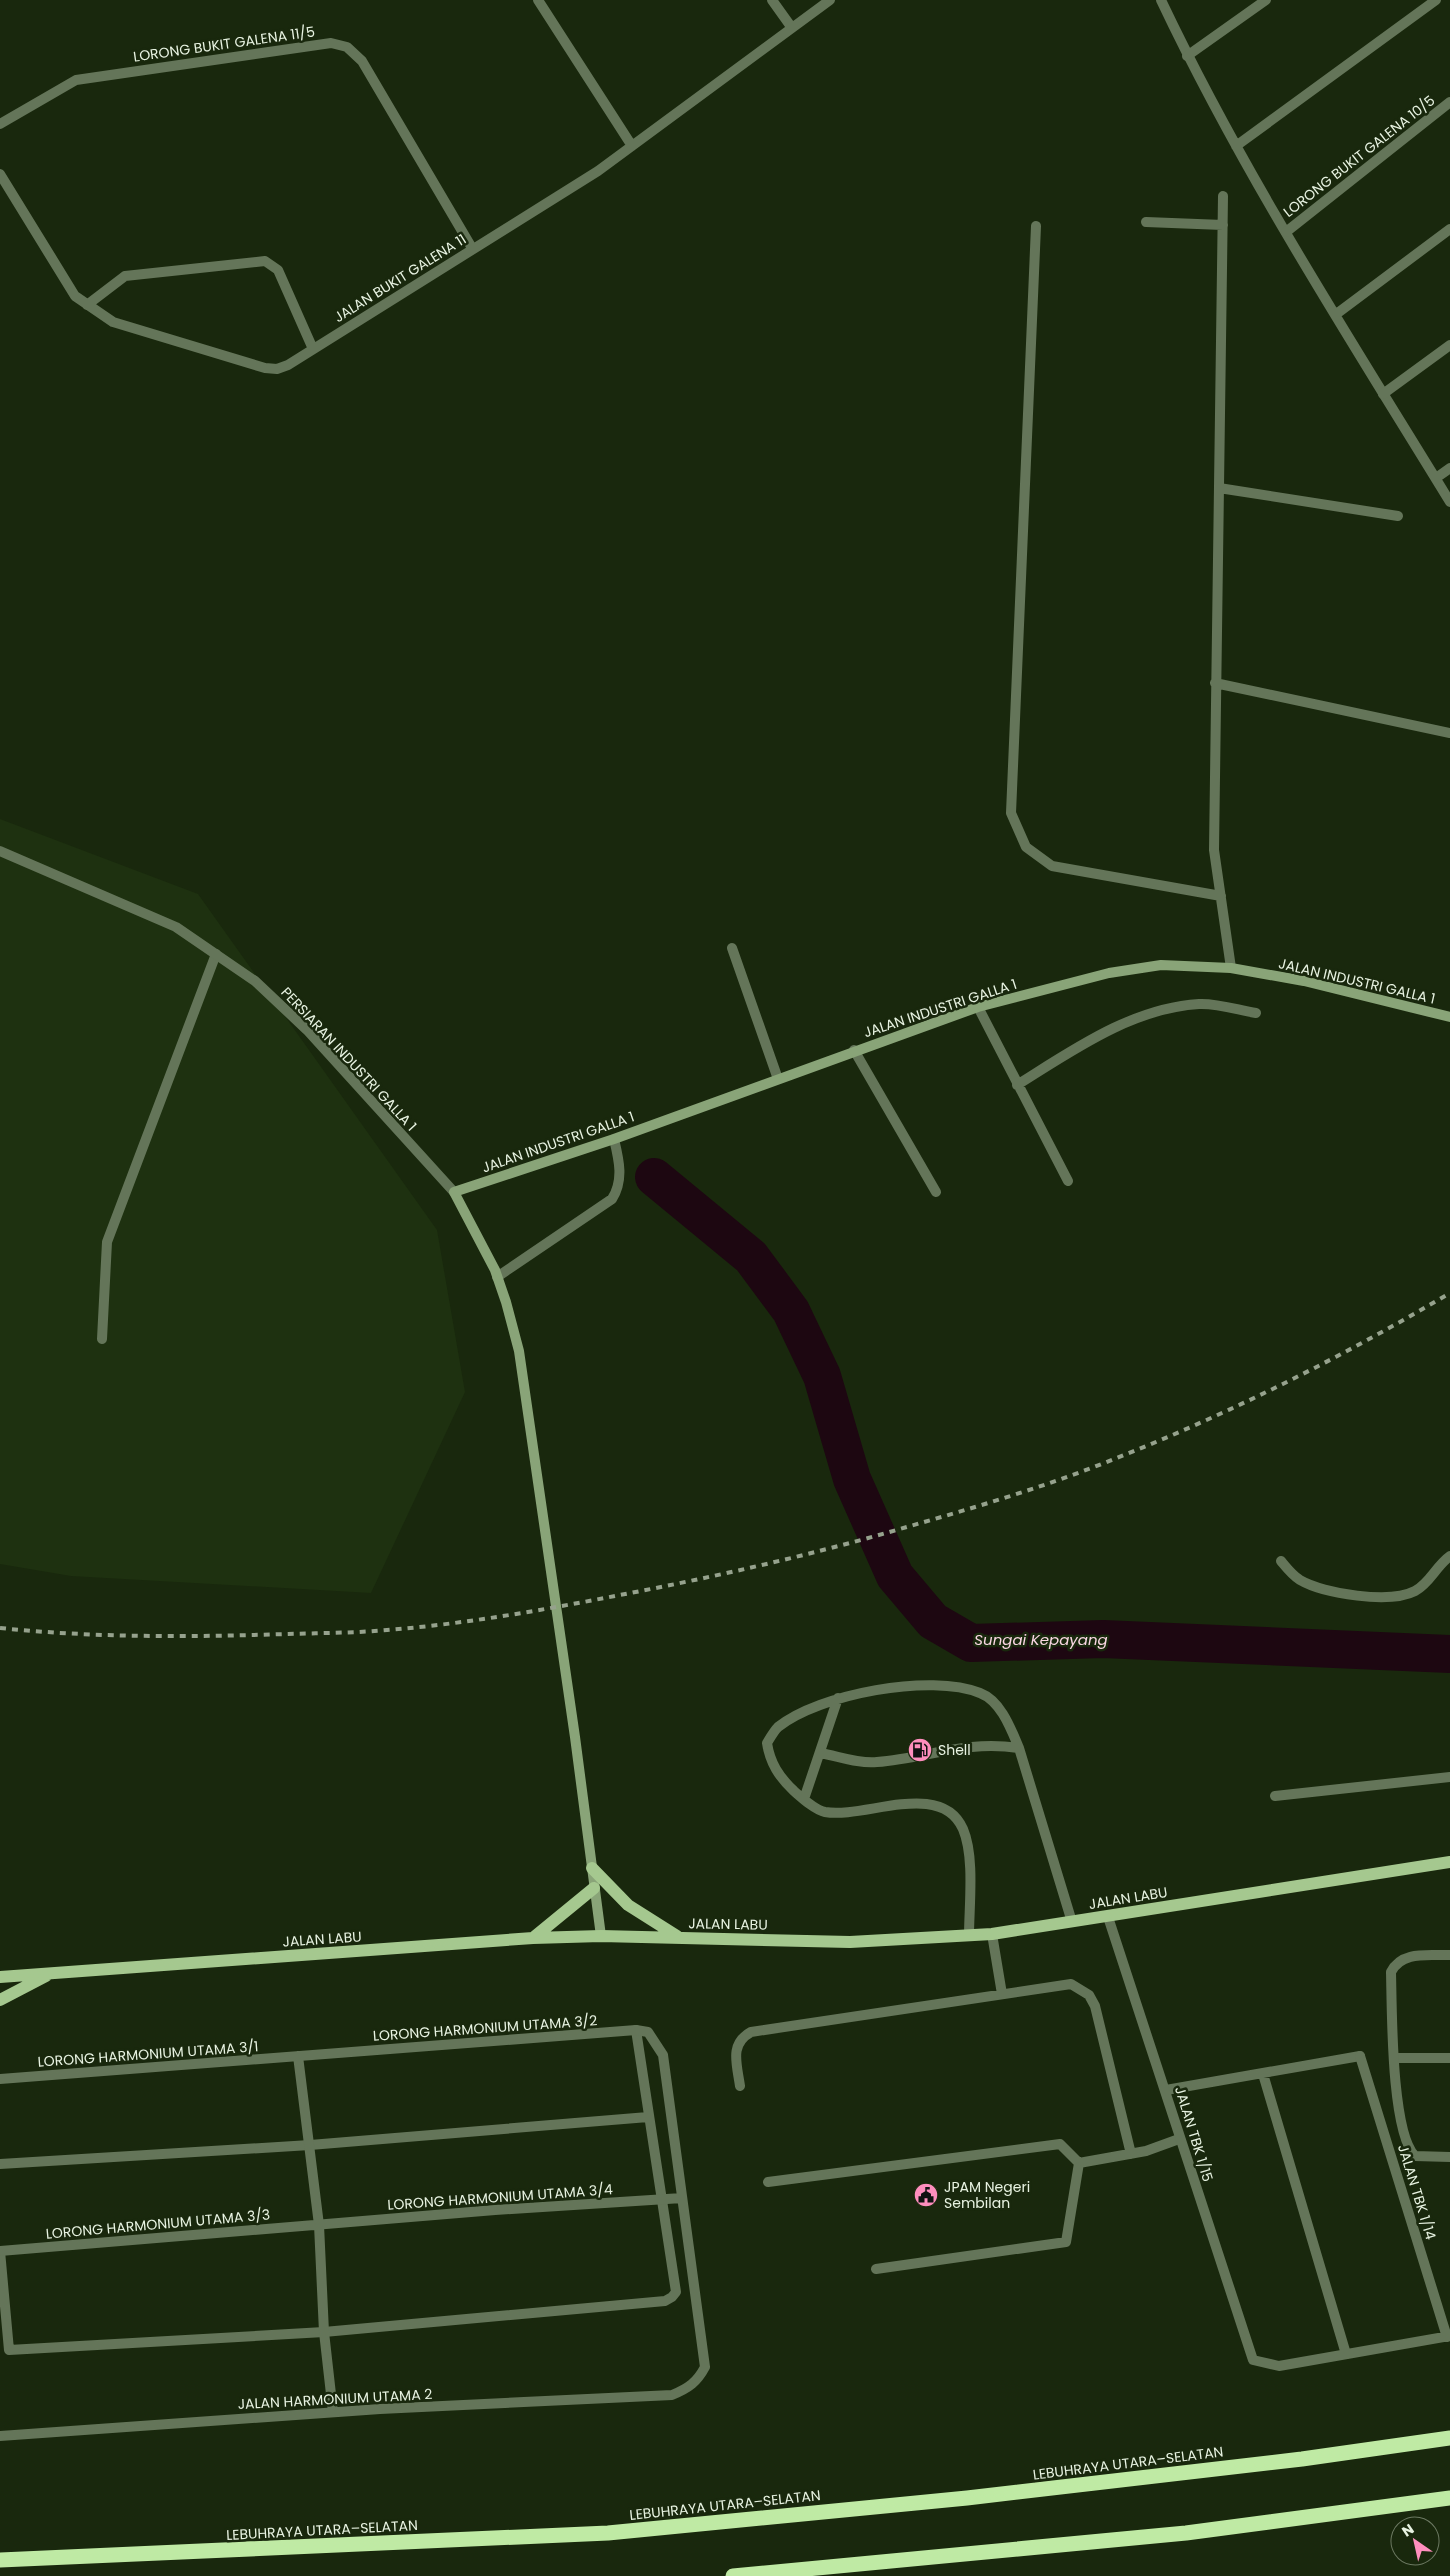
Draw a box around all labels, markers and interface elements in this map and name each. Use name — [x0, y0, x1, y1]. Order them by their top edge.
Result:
street label: LORONG BUKIT GALENA 11/5 — [132, 21, 316, 67]
street label: LORONG BUKIT GALENA 10/5 — [1279, 90, 1439, 222]
street label: JALAN BUKIT GALENA 11 — [330, 229, 470, 327]
street label: JALAN INDUSTRI GALLA 1 — [1277, 953, 1437, 1009]
street label: JALAN INDUSTRI GALLA 1 — [861, 974, 1019, 1042]
street label: PERSIARAN INDUSTRI GALLA 1 — [277, 982, 421, 1136]
street label: JALAN INDUSTRI GALLA 1 — [479, 1106, 637, 1178]
water label: Sungai Kepayang — [974, 1629, 1108, 1650]
fuel station icon: Shell — [907, 1737, 933, 1763]
place label: Shell — [938, 1740, 971, 1760]
street label: JALAN LABU — [1087, 1882, 1169, 1914]
street label: JALAN LABU — [688, 1913, 768, 1935]
street label: JALAN LABU — [282, 1926, 362, 1952]
street label: LORONG HARMONIUM UTAMA 3/2 — [372, 2010, 598, 2046]
street label: LORONG HARMONIUM UTAMA 3/1 — [37, 2036, 259, 2072]
street label: JALAN TBK 1/15 — [1170, 2084, 1218, 2184]
street label: JALAN TBK 1/14 — [1393, 2142, 1441, 2242]
place label: JPAM Negeri Sembilan — [944, 2177, 1030, 2213]
street label: LORONG HARMONIUM UTAMA 3/4 — [387, 2179, 613, 2215]
public building icon: JPAM Negeri Sembilan — [913, 2182, 939, 2208]
street label: LORONG HARMONIUM UTAMA 3/3 — [45, 2204, 271, 2244]
street label: JALAN HARMONIUM UTAMA 2 — [237, 2384, 433, 2414]
street label: LEBUHRAYA UTARA–SELATAN — [1032, 2441, 1224, 2485]
street label: LEBUHRAYA UTARA–SELATAN — [629, 2485, 821, 2525]
street label: LEBUHRAYA UTARA–SELATAN — [226, 2515, 418, 2545]
north arrow — [1390, 2516, 1440, 2566]
text: N — [1398, 2519, 1418, 2541]

